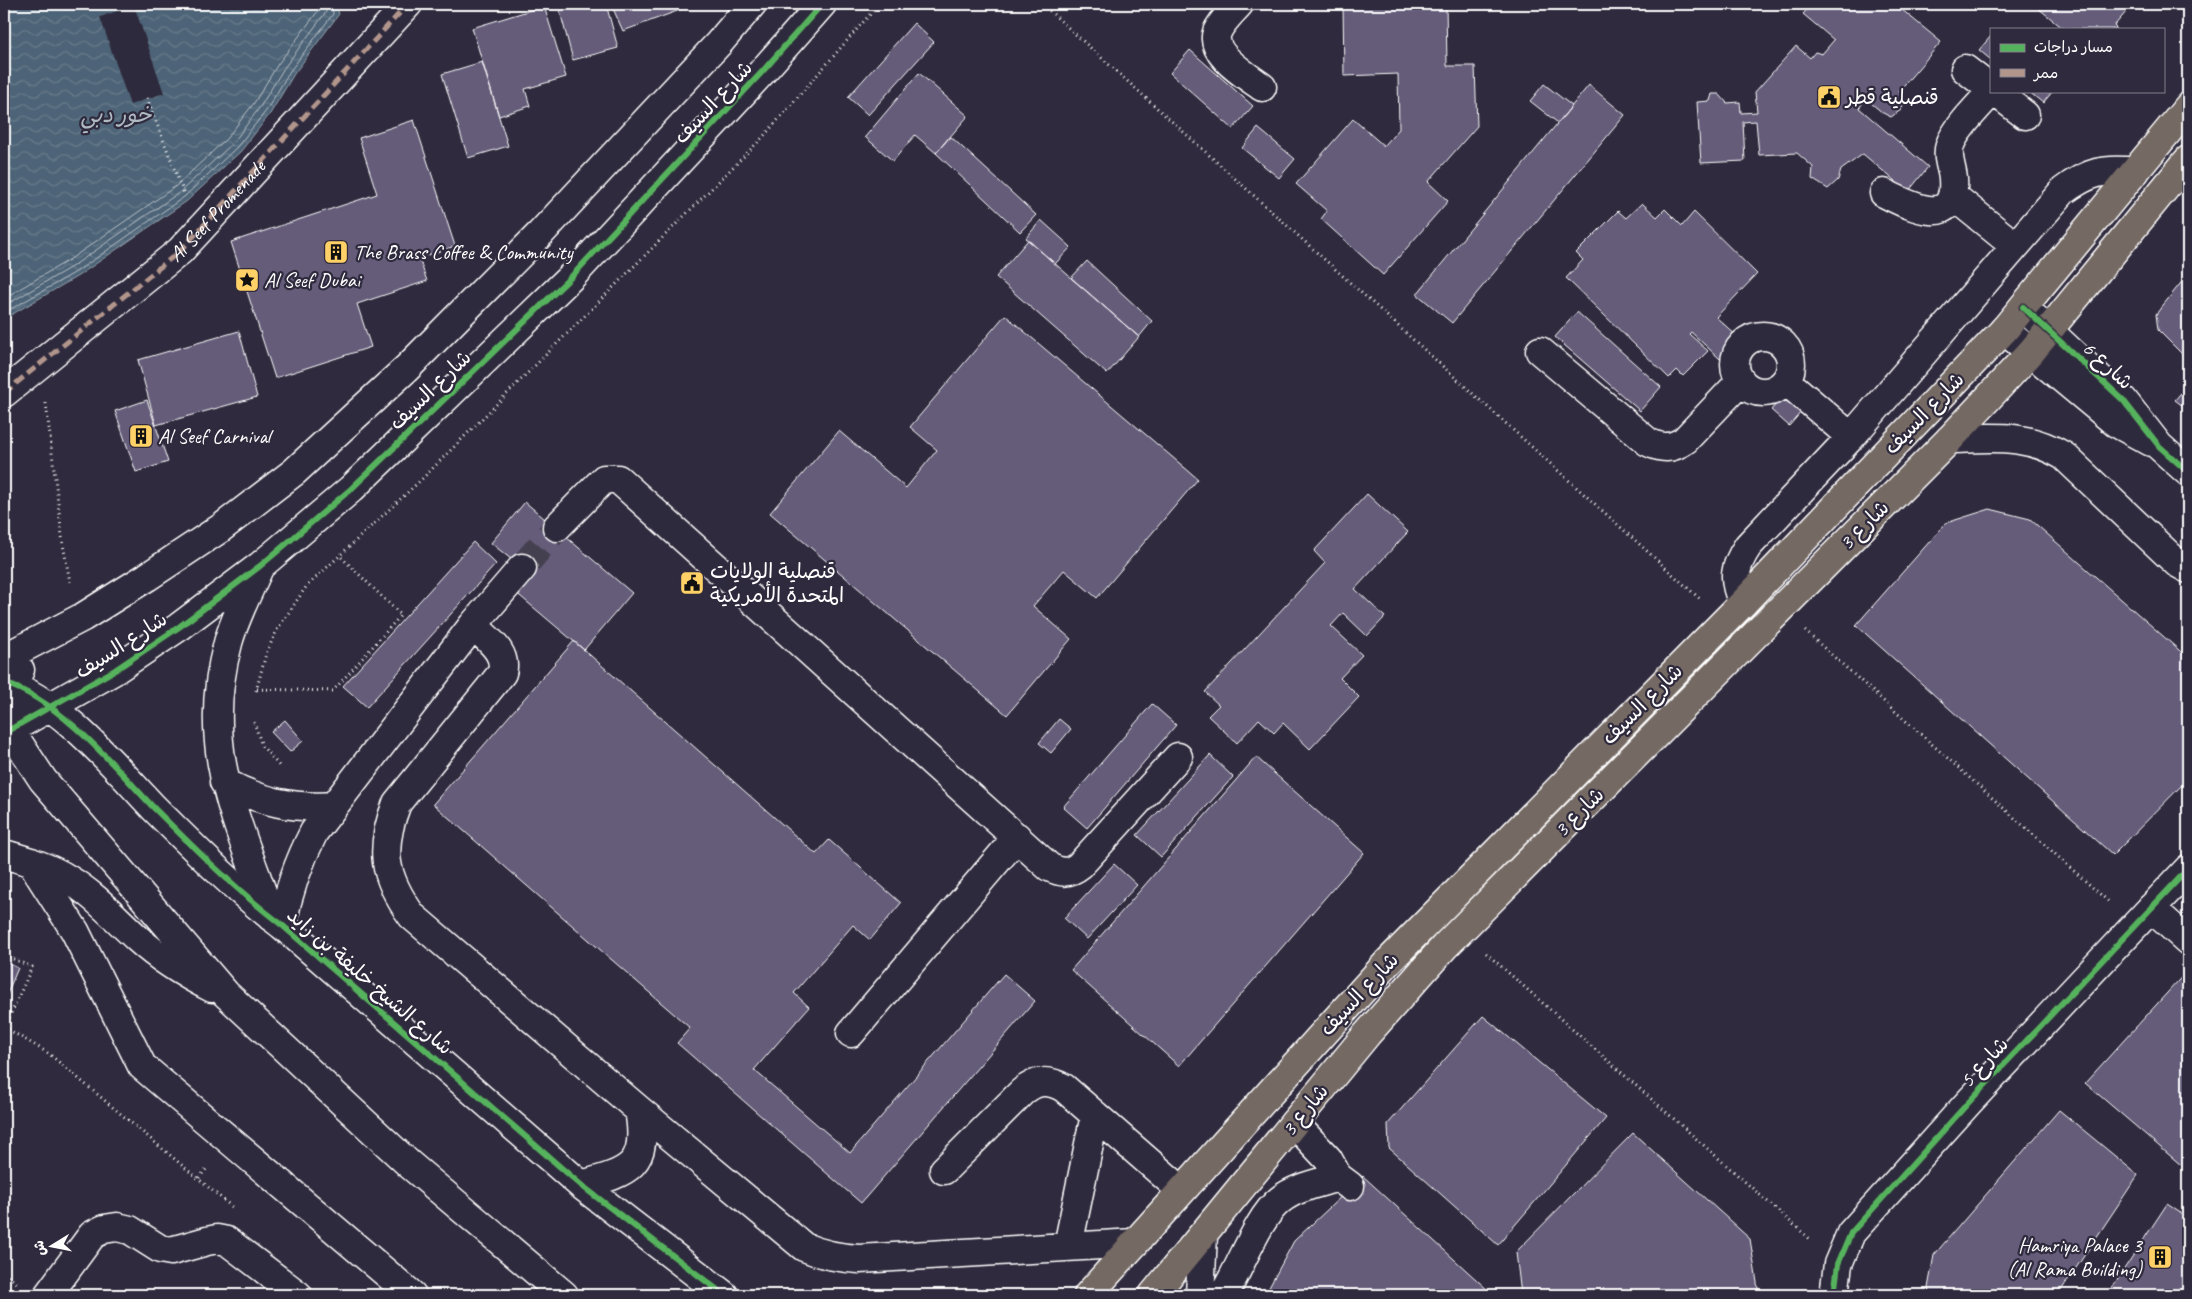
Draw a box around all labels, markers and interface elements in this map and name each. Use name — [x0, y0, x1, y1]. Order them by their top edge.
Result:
legend — [1990, 28, 2164, 92]
text: مسار دراجات — [2034, 38, 2113, 57]
street label: شارع السيف — [668, 55, 760, 150]
text: ممر — [2032, 64, 2058, 83]
public building icon: قنصلية قطر — [1816, 84, 1842, 110]
place label: قنصلية قطر — [1844, 84, 1939, 110]
water label: خور دبي — [80, 101, 152, 134]
street label: Al Seef Promenade — [164, 153, 272, 268]
building icon: The Brass Coffee & Community — [323, 239, 349, 265]
place label: The Brass Coffee & Community — [354, 239, 575, 265]
place icon: Al Seef Dubai — [234, 267, 260, 293]
place label: Al Seef Dubai — [264, 267, 363, 293]
street label: شارع 6 — [2076, 335, 2139, 396]
street label: شارع السيف — [383, 344, 478, 437]
street label: شارع السيف — [1878, 366, 1971, 461]
building icon: Al Seef Carnival — [128, 423, 154, 449]
place label: Al Seef Carnival — [158, 423, 274, 449]
street label: شارع 3 — [1834, 495, 1896, 557]
place label: قنصلية الولايات المتحدة الأمريكية — [710, 558, 844, 608]
public building icon: قنصلية الولايات المتحدة الأمريكية — [679, 570, 705, 596]
street label: شارع السيف — [70, 606, 173, 686]
street label: شارع السيف — [1596, 658, 1690, 752]
street label: شارع 3 — [1549, 782, 1611, 844]
street label: شارع الشيخ خليفة بن زايد — [280, 902, 458, 1062]
street label: شارع السيف — [1314, 947, 1406, 1042]
street label: شارع 5 — [1954, 1031, 2015, 1094]
street label: شارع 3 — [1276, 1079, 1336, 1143]
north arrow — [28, 1222, 78, 1272]
place label: Hamriya Palace 3 (Al Rama Building) — [2007, 1232, 2144, 1282]
text: ش — [30, 1239, 49, 1257]
building icon: Hamriya Palace 3 (Al Rama Building) — [2147, 1244, 2173, 1270]

